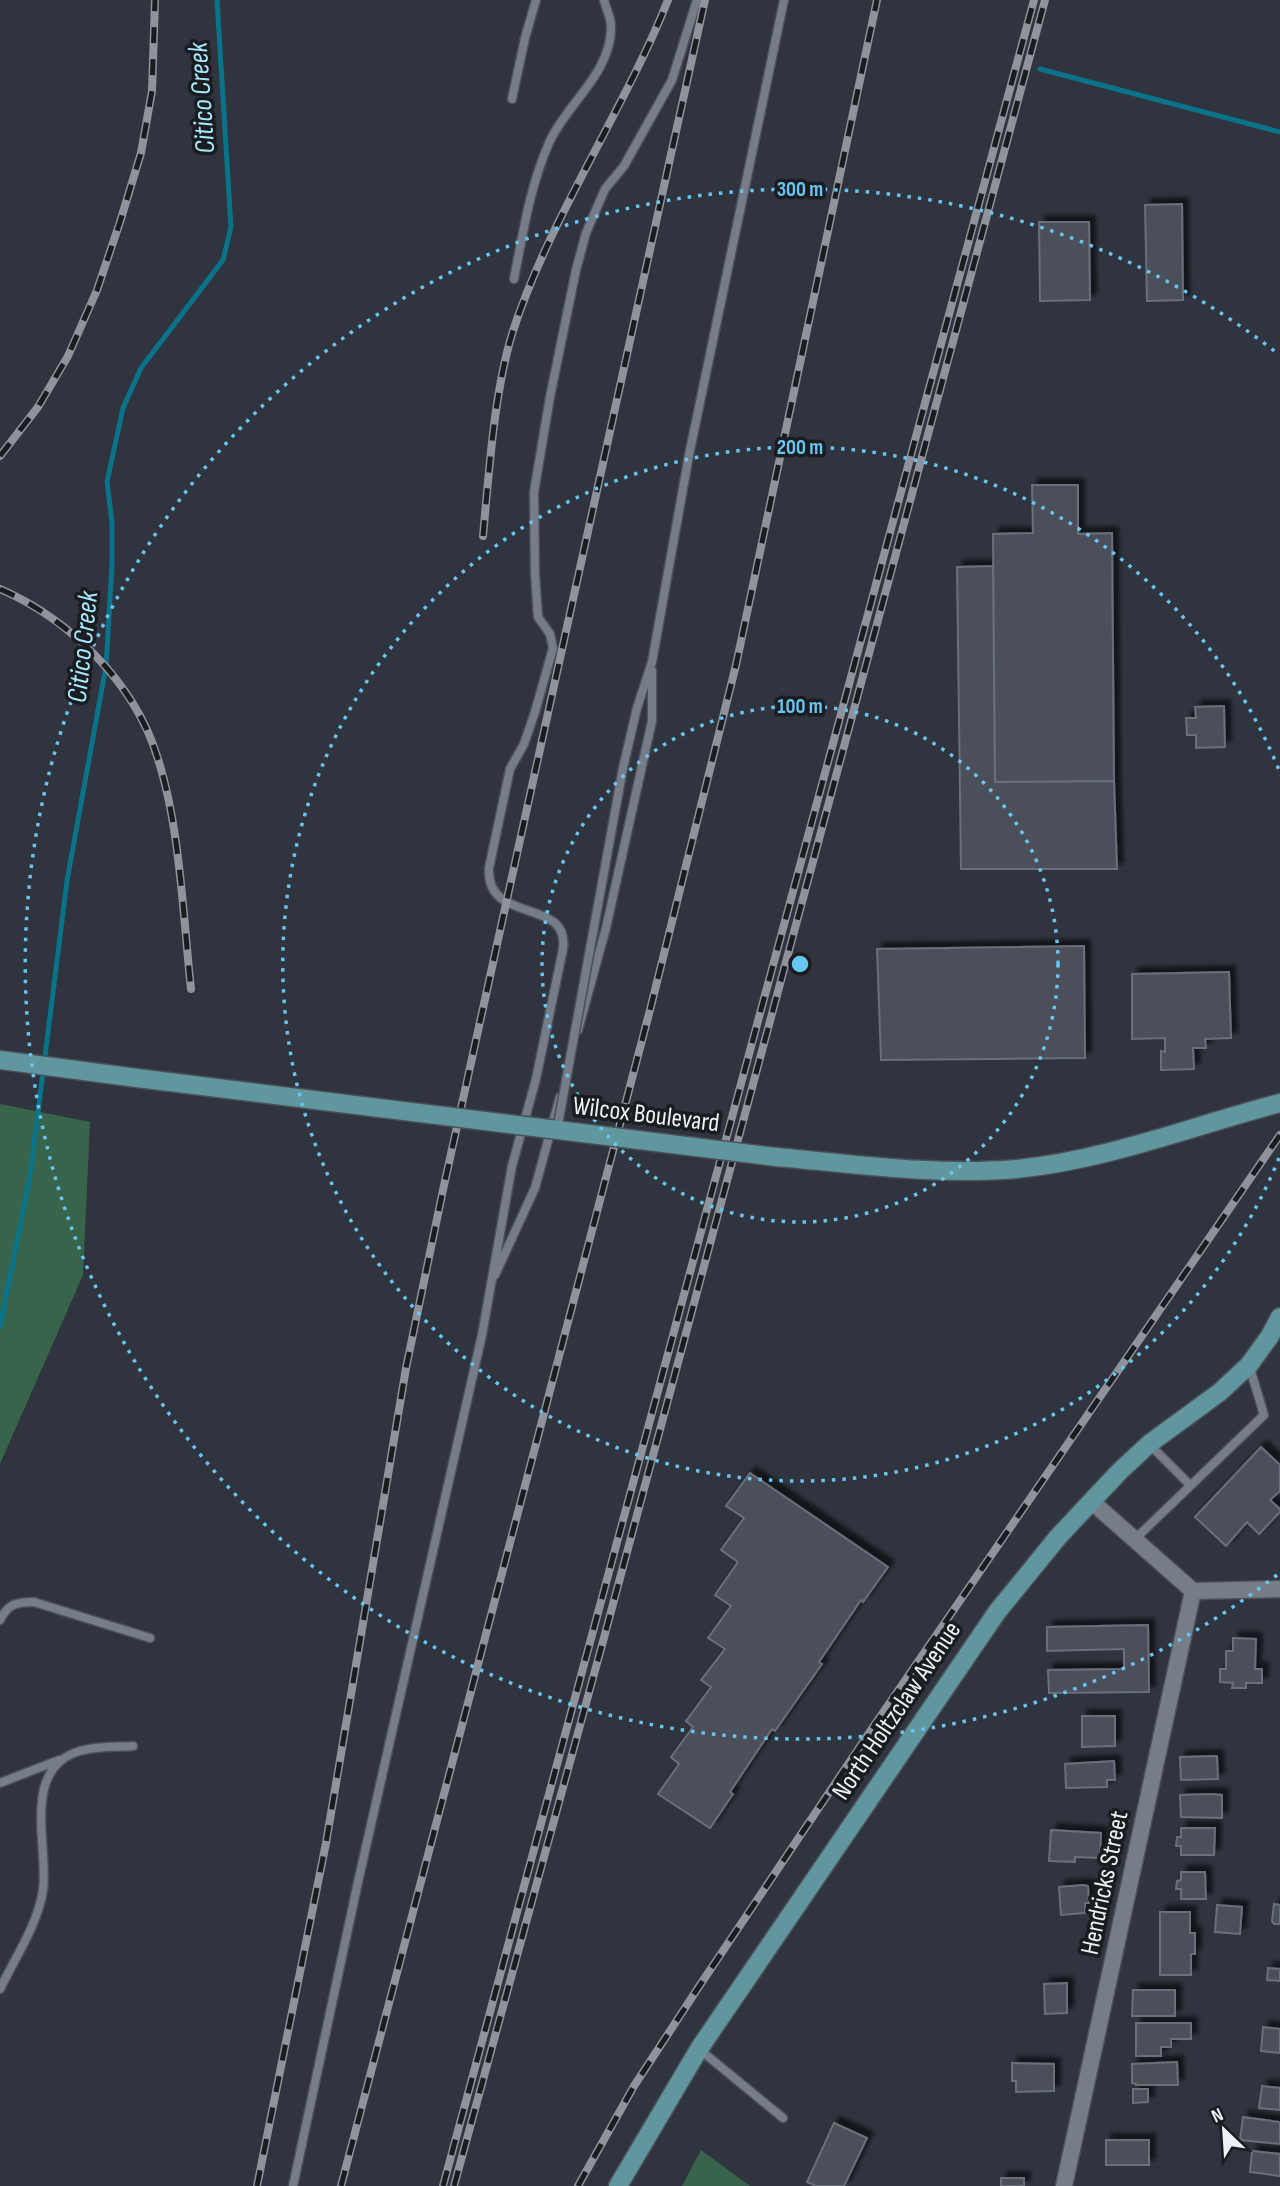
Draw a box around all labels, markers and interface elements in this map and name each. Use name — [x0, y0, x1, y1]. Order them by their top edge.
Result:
water label: Citico Creek — [182, 40, 222, 155]
text: 300 m — [777, 177, 823, 202]
text: 200 m — [777, 435, 823, 460]
water label: Citico Creek — [61, 588, 105, 704]
text: 100 m — [777, 694, 823, 719]
centre of rings — [788, 952, 812, 976]
street label: Wilcox Boulevard — [571, 1091, 721, 1139]
street label: North Holtzclaw Avenue — [826, 1616, 968, 1806]
street label: Hendricks Street — [1075, 1808, 1135, 1958]
north arrow — [1189, 2095, 1259, 2165]
text: N — [1208, 2103, 1227, 2129]

